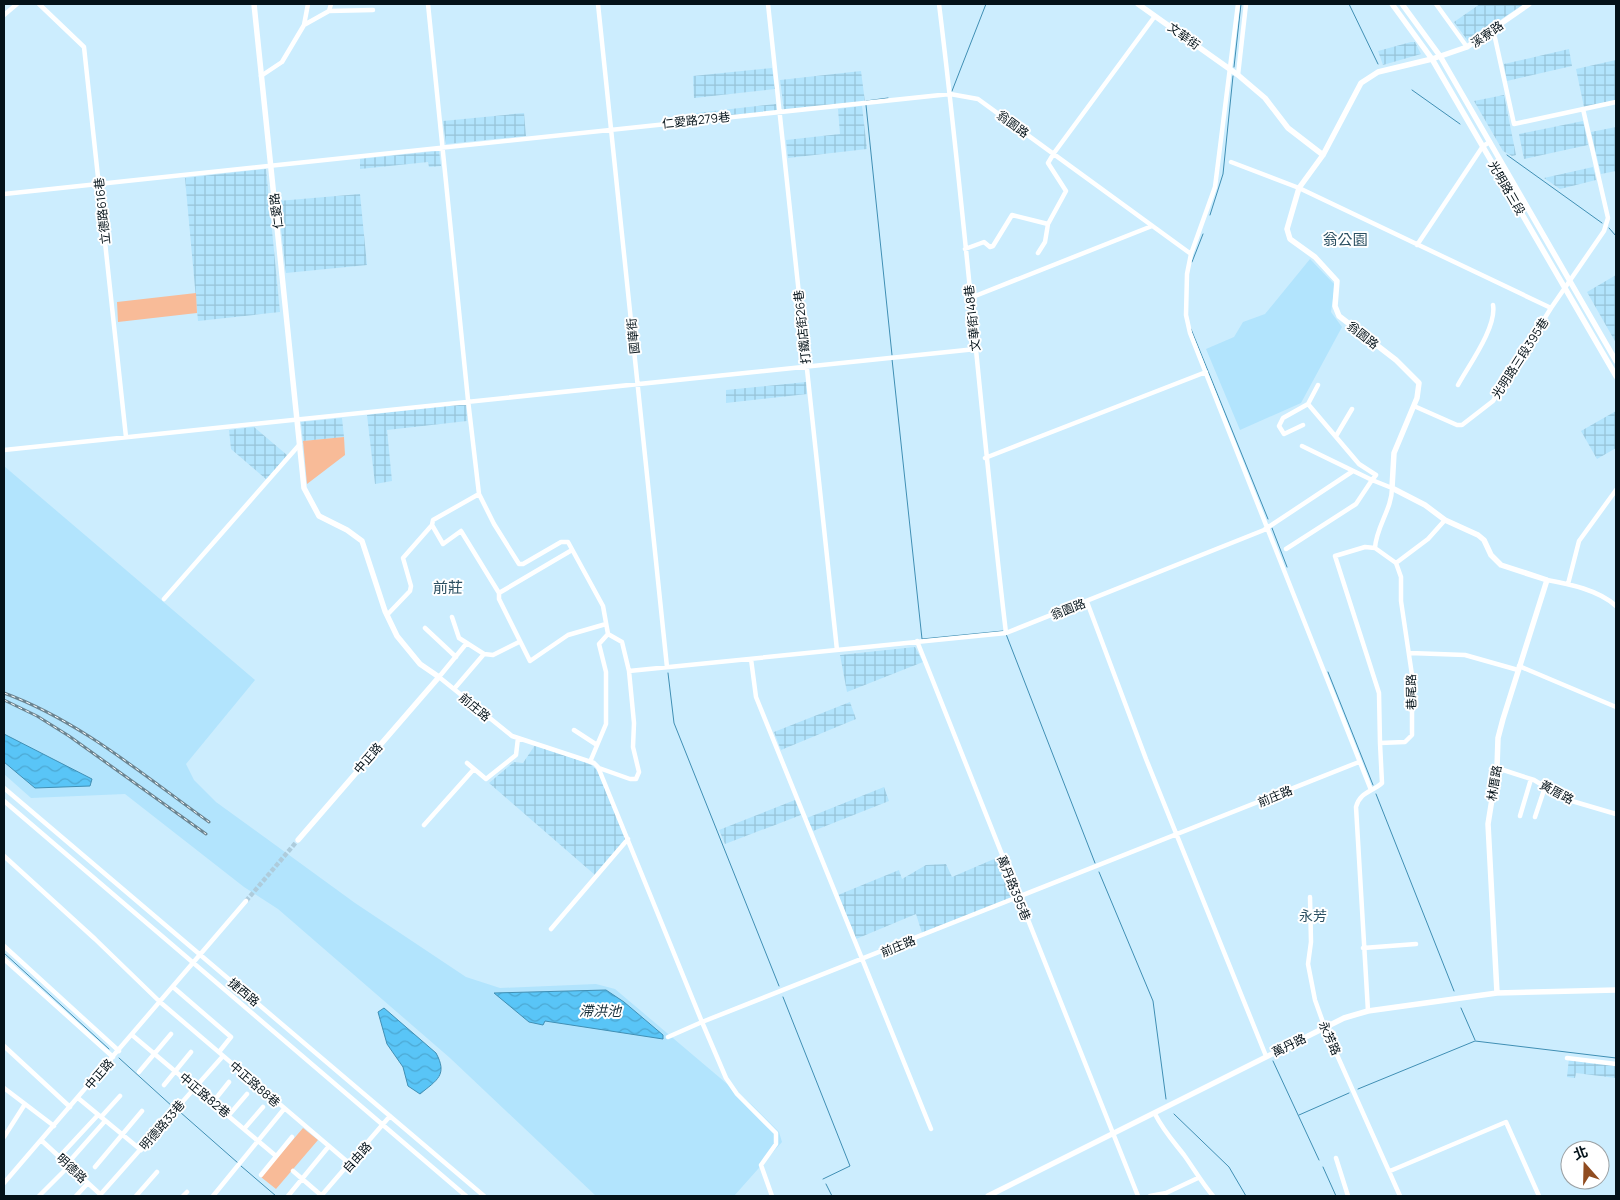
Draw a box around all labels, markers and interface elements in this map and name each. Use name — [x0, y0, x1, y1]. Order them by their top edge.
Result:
street label: 溪寮路 — [1467, 17, 1507, 51]
street label: 文華街 — [1164, 19, 1204, 53]
street label: 翁園路 — [993, 107, 1033, 141]
street label: 仁愛路279巷 — [661, 108, 731, 132]
street label: 光明路三段 — [1485, 158, 1529, 218]
street label: 立德路616巷 — [90, 177, 114, 245]
street label: 仁愛路 — [265, 192, 287, 230]
district label: 翁公園 — [1322, 229, 1368, 250]
street label: 文華街148巷 — [960, 284, 984, 352]
street label: 打鐵店街26巷 — [790, 289, 814, 365]
street label: 光明路三段395巷 — [1488, 314, 1552, 402]
street label: 國華街 — [623, 317, 643, 355]
street label: 翁園路 — [1344, 317, 1382, 353]
district label: 前莊 — [433, 577, 463, 598]
street label: 翁園路 — [1048, 595, 1088, 623]
street label: 巷尾路 — [1402, 674, 1420, 710]
street label: 前庄路 — [456, 689, 494, 725]
street label: 中正路 — [350, 739, 386, 777]
street label: 林厝路 — [1483, 764, 1505, 802]
street label: 黃厝路 — [1537, 776, 1577, 808]
street label: 前庄路 — [1255, 781, 1295, 811]
street label: 萬丹路395巷 — [993, 853, 1035, 923]
district label: 永芳 — [1299, 906, 1327, 925]
street label: 前庄路 — [878, 931, 918, 961]
street label: 捷西路 — [225, 974, 263, 1010]
water label: 滯洪池 — [579, 1001, 623, 1020]
street label: 永芳路 — [1315, 1018, 1345, 1058]
street label: 萬丹路 — [1269, 1029, 1309, 1061]
street label: 中正路 — [81, 1055, 117, 1093]
street label: 中正路88巷 — [226, 1057, 284, 1111]
street label: 中正路82巷 — [176, 1069, 234, 1121]
street label: 明德路33巷 — [135, 1096, 189, 1154]
street label: 自由路 — [339, 1138, 375, 1176]
north arrow — [1560, 1140, 1610, 1190]
text: 北 — [1571, 1141, 1590, 1164]
street label: 明德路 — [53, 1150, 91, 1186]

